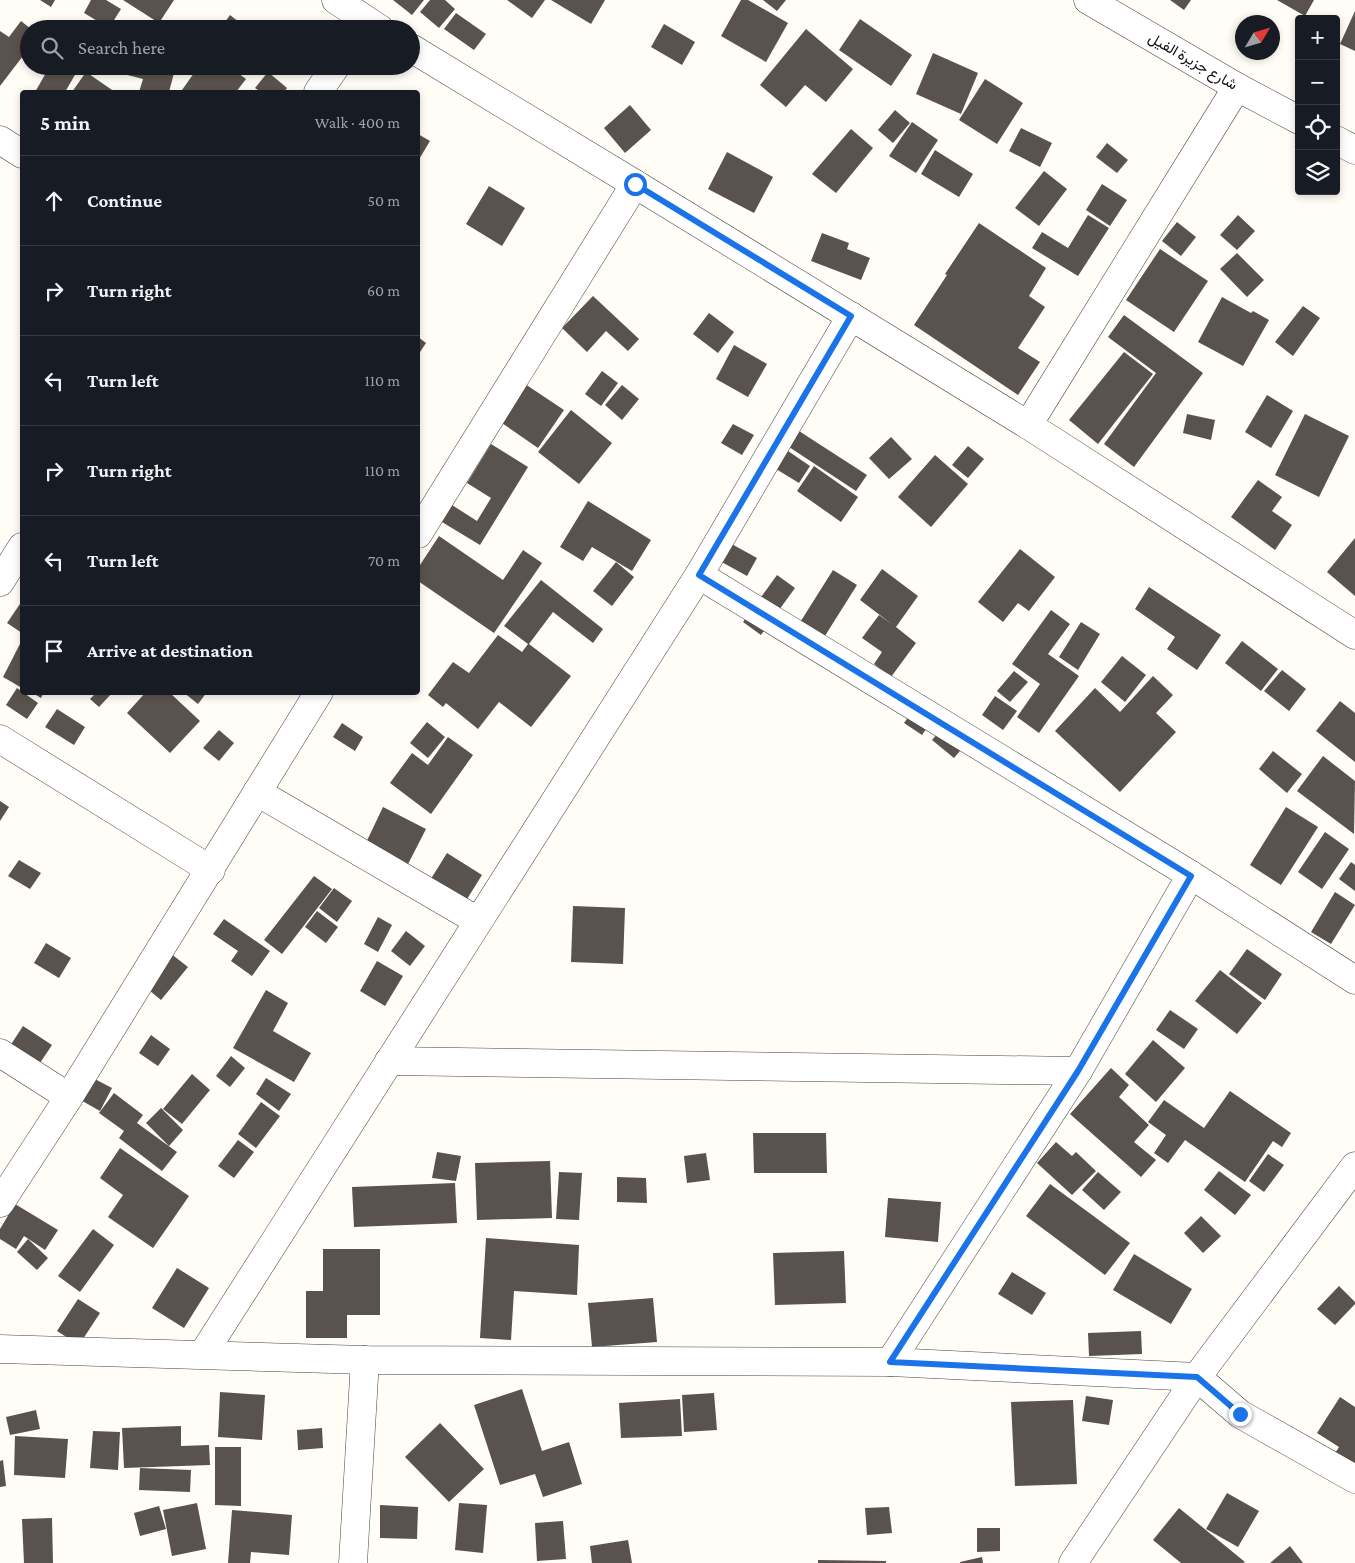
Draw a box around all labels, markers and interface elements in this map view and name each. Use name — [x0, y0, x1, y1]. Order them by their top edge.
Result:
north arrow — [1235, 15, 1280, 60]
map controls — [1295, 15, 1340, 195]
button: + — [1295, 15, 1340, 60]
search box — [20, 20, 420, 75]
street label: شارع جزيرة الفيل — [1144, 29, 1240, 96]
icon: search — [38, 34, 66, 62]
text: Search here — [78, 37, 165, 58]
button: − — [1295, 60, 1340, 105]
button: locate — [1295, 105, 1340, 150]
text: 5 min — [40, 111, 90, 135]
text: Walk · 400 m — [315, 114, 400, 131]
button: layers — [1295, 150, 1340, 195]
route start — [624, 173, 647, 196]
icon: ahead — [40, 187, 68, 215]
text: Continue — [87, 190, 162, 211]
text: 50 m — [368, 192, 400, 209]
icon: right — [40, 277, 68, 305]
text: Turn right — [87, 280, 172, 301]
text: 60 m — [367, 282, 400, 299]
icon: left — [40, 367, 68, 395]
text: Turn left — [87, 370, 159, 391]
text: 110 m — [364, 372, 400, 389]
icon: right — [40, 457, 68, 485]
text: Turn right — [87, 460, 172, 481]
text: 110 m — [364, 462, 400, 479]
icon: left — [40, 547, 68, 575]
text: Turn left — [87, 550, 159, 571]
text: 70 m — [368, 552, 400, 569]
icon: arrive — [40, 637, 68, 665]
text: Arrive at destination — [87, 640, 253, 661]
route end — [1229, 1403, 1252, 1426]

